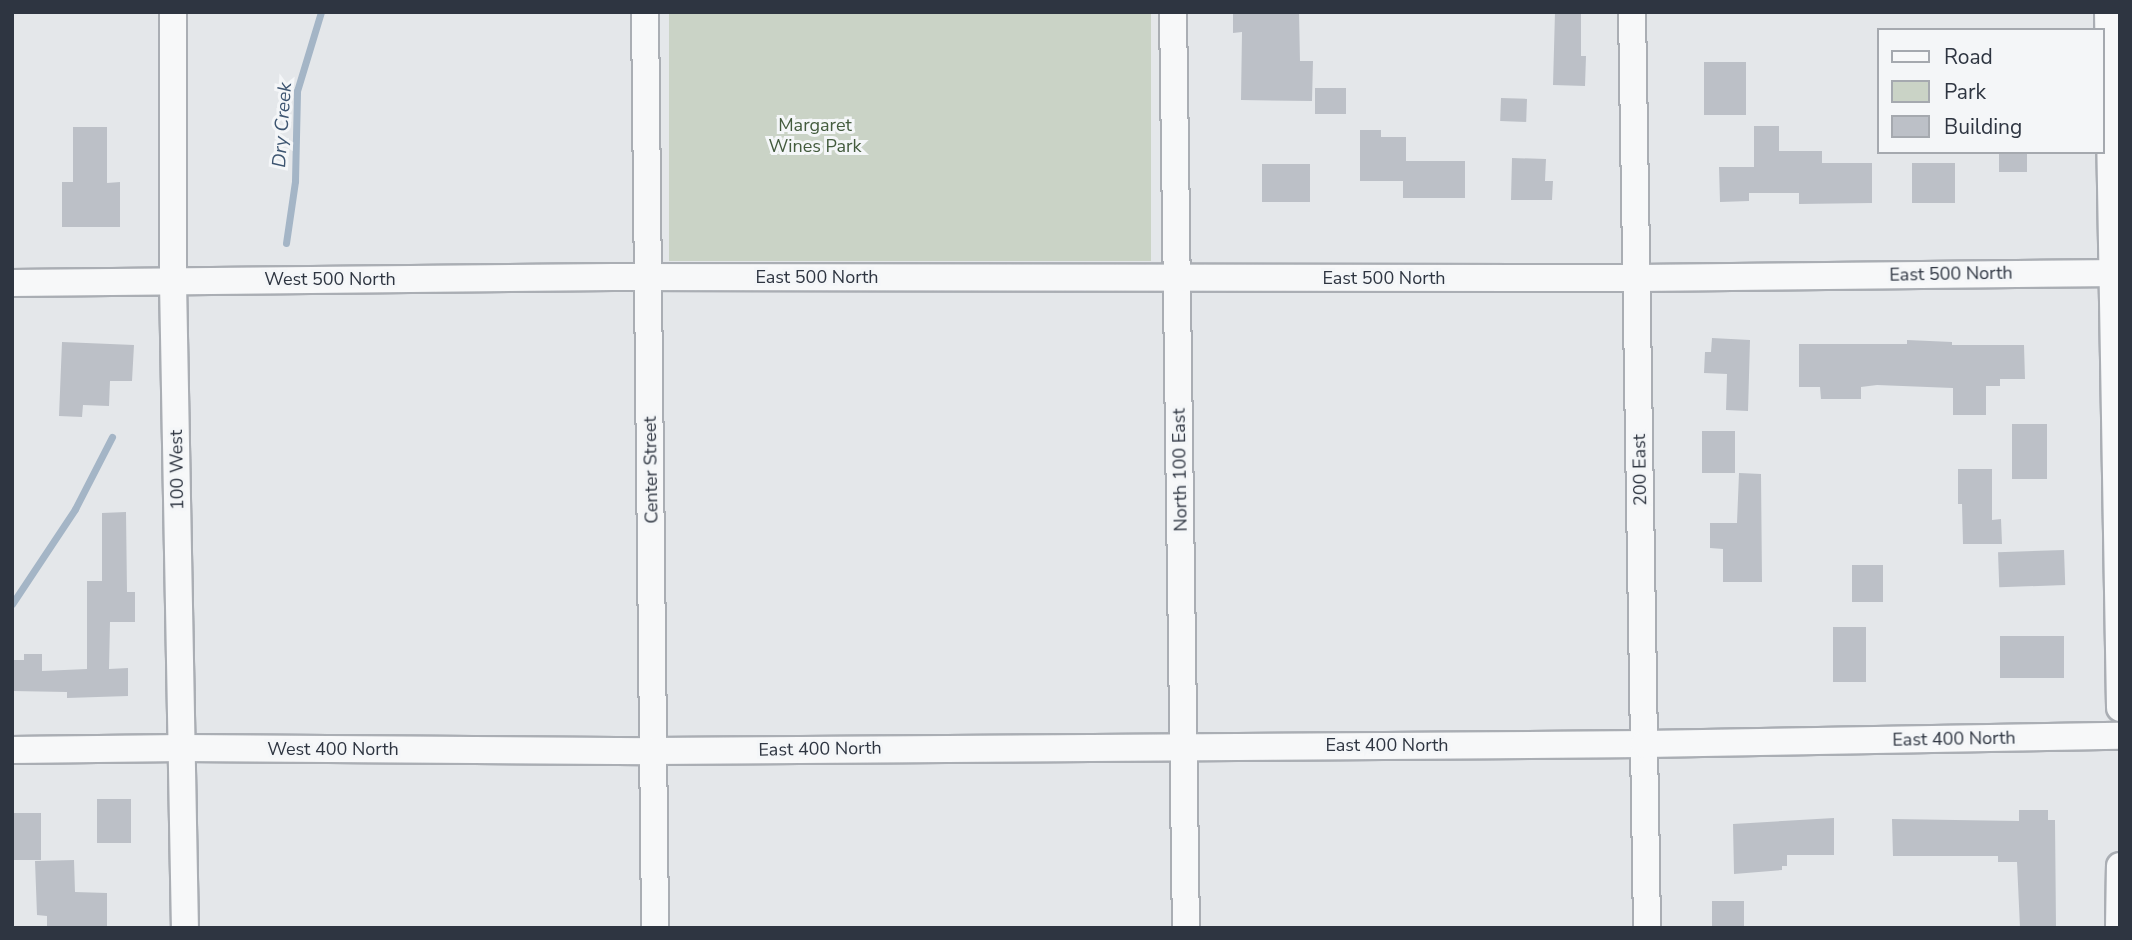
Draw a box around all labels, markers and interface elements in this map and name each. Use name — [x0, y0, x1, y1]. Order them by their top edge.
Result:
legend — [1876, 28, 2104, 154]
text: Road — [1944, 43, 1993, 71]
text: Park — [1944, 78, 1986, 106]
water label: Dry Creek — [269, 82, 297, 168]
text: Building — [1944, 113, 2022, 141]
park label: Margaret Wines Park — [768, 115, 862, 158]
street label: East 500 North — [1889, 262, 2013, 286]
street label: East 500 North — [755, 266, 879, 288]
street label: East 500 North — [1322, 267, 1446, 289]
street label: West 500 North — [264, 268, 396, 290]
street label: North 100 East — [1168, 408, 1192, 532]
street label: Center Street — [639, 416, 663, 524]
street label: 100 West — [166, 430, 188, 510]
street label: 200 East — [1629, 434, 1651, 506]
street label: East 400 North — [1892, 727, 2016, 751]
street label: East 400 North — [1325, 734, 1449, 756]
street label: East 400 North — [758, 737, 882, 761]
street label: West 400 North — [267, 738, 399, 760]

